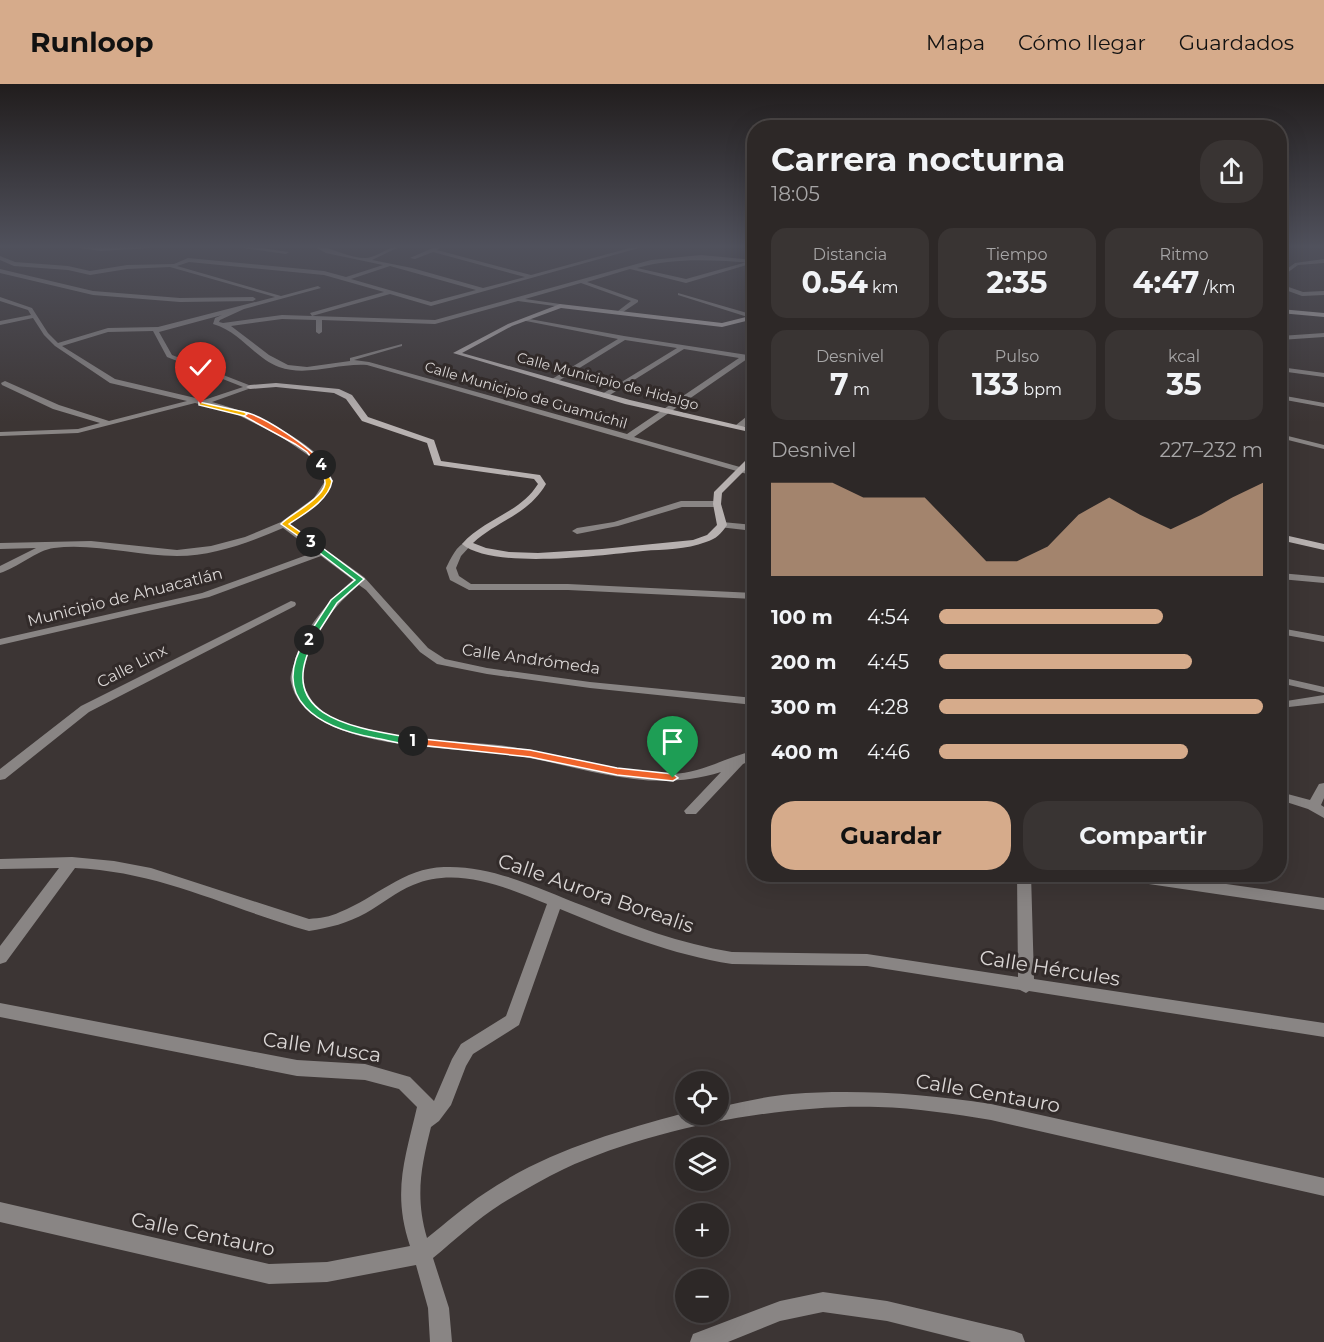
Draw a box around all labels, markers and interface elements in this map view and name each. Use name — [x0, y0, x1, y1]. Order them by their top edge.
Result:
text: Runloop — [30, 25, 154, 59]
text: Mapa — [926, 30, 985, 55]
text: Cómo llegar — [1018, 30, 1146, 55]
text: Guardados — [1179, 30, 1294, 55]
text: Carrera nocturna — [771, 139, 1065, 179]
button: share — [1200, 140, 1263, 203]
text: 18:05 — [771, 182, 820, 206]
text: Distancia — [813, 245, 887, 264]
text: Tiempo — [986, 245, 1048, 264]
text: Ritmo — [1159, 245, 1209, 264]
text: 0.54 — [802, 264, 868, 301]
text: 2:35 — [987, 264, 1047, 301]
text: 4:47 — [1133, 264, 1199, 301]
text: km — [868, 278, 898, 297]
text: /km — [1199, 278, 1235, 297]
pin — [175, 342, 226, 404]
text: Desnivel — [816, 347, 884, 366]
text: Pulso — [995, 347, 1039, 366]
text: kcal — [1168, 347, 1200, 366]
street label: Calle Municipio de Hidalgo — [515, 348, 701, 414]
icon: check — [184, 351, 217, 384]
street label: Calle Municipio de Guamúchil — [423, 357, 629, 433]
text: 7 — [830, 366, 849, 403]
text: 133 — [972, 366, 1019, 403]
text: 35 — [1166, 366, 1202, 403]
text: m — [849, 380, 870, 399]
text: bpm — [1019, 380, 1062, 399]
text: Desnivel — [771, 438, 856, 462]
text: 227–232 m — [1159, 438, 1263, 462]
pin: 4 — [306, 450, 336, 480]
text: 4 — [315, 455, 327, 474]
pin: 3 — [296, 527, 326, 557]
text: 3 — [306, 532, 316, 551]
street label: Municipio de Ahuacatlán — [25, 564, 225, 630]
text: 100 m — [771, 605, 833, 629]
text: 4:54 — [867, 605, 909, 629]
pin: 2 — [294, 625, 324, 655]
text: 2 — [304, 630, 314, 649]
street label: Calle Linx — [94, 640, 171, 692]
street label: Calle Andrómeda — [461, 640, 601, 678]
text: 200 m — [771, 650, 837, 674]
text: 4:45 — [867, 650, 909, 674]
text: 300 m — [771, 695, 837, 719]
text: 4:28 — [867, 695, 909, 719]
pin — [647, 716, 698, 778]
icon: arrive — [656, 725, 689, 758]
pin: 1 — [398, 726, 428, 756]
text: 1 — [410, 731, 416, 750]
text: 400 m — [771, 740, 839, 764]
text: 4:46 — [867, 740, 910, 764]
button: Guardar — [771, 801, 1011, 870]
button: Compartir — [1023, 801, 1263, 870]
street label: Calle Aurora Borealis — [495, 848, 697, 938]
street label: Calle Hércules — [978, 945, 1122, 991]
street label: Calle Musca — [261, 1027, 383, 1067]
street label: Calle Centauro — [914, 1068, 1062, 1118]
map controls — [675, 1071, 729, 1323]
button: locate — [675, 1071, 729, 1125]
button: layers — [675, 1137, 729, 1191]
button: + — [675, 1203, 729, 1257]
street label: Calle Centauro — [129, 1207, 277, 1261]
button: − — [675, 1269, 729, 1323]

